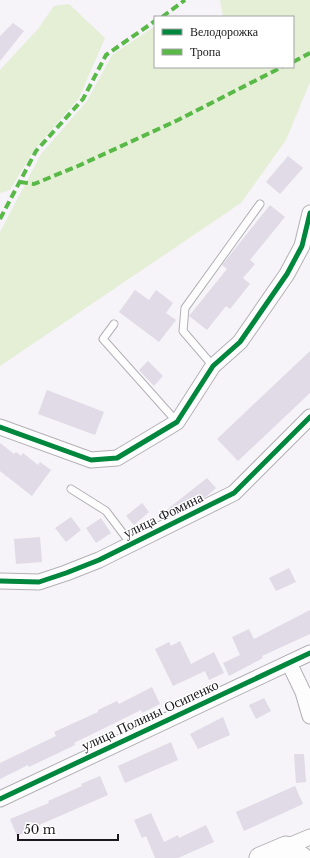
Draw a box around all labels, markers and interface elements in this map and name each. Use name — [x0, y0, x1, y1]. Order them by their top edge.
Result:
legend — [154, 16, 294, 68]
text: Велодорожка — [190, 24, 259, 39]
text: Тропа — [190, 44, 221, 59]
street label: улица Фомина — [120, 488, 206, 542]
street label: улица Полины Осипенко — [79, 675, 221, 755]
scale bar — [18, 816, 118, 842]
text: 50 m — [24, 822, 56, 837]

